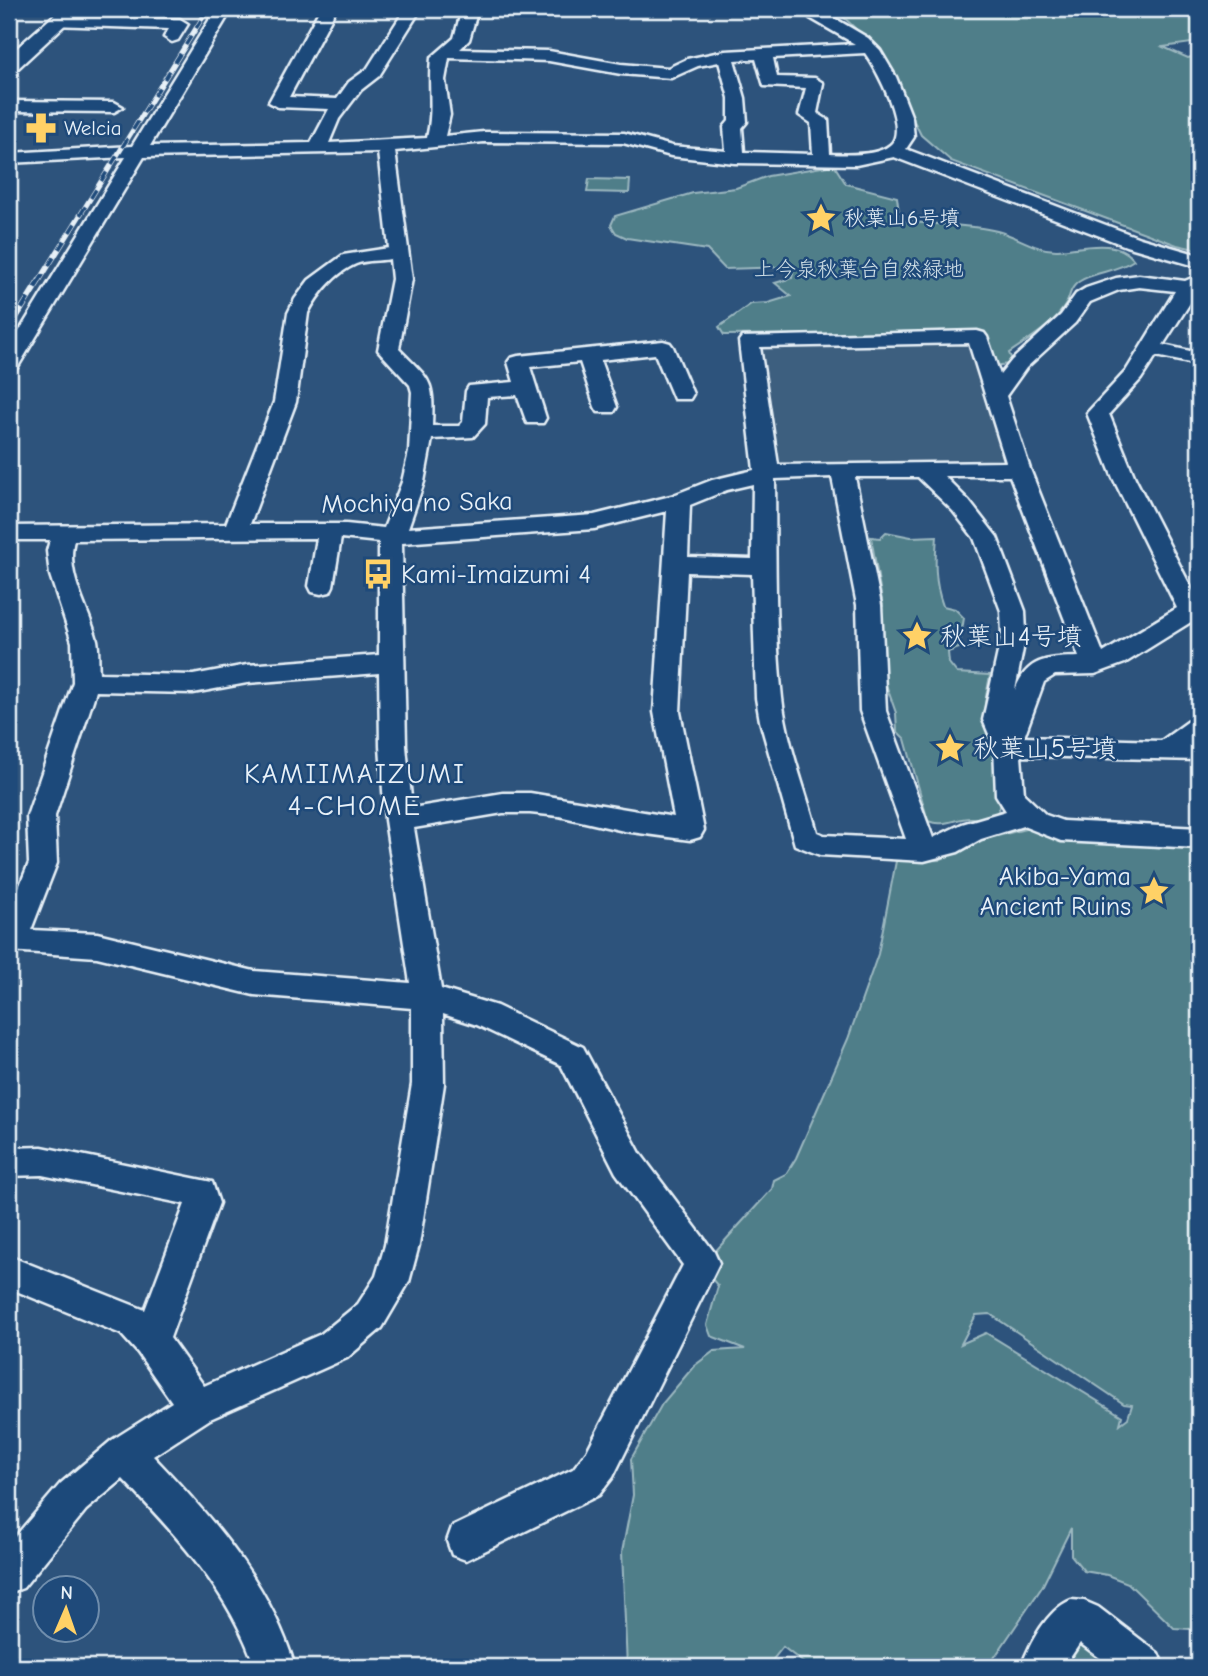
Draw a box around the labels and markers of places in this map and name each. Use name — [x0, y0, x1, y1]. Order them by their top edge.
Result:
pharmacy icon: Welcia — [24, 111, 58, 145]
place label: Welcia — [64, 116, 122, 140]
place icon: 秋葉山6号墳 — [804, 201, 838, 235]
place label: 秋葉山6号墳 — [844, 206, 960, 230]
bus stop icon: Kami-Imaizumi 4 — [361, 557, 395, 591]
place label: Kami-Imaizumi 4 — [401, 560, 591, 590]
place icon: 秋葉山4号墳 — [900, 619, 934, 653]
place label: 秋葉山4号墳 — [940, 622, 1083, 652]
place icon: 秋葉山5号墳 — [933, 731, 967, 765]
place label: 秋葉山5号墳 — [973, 734, 1117, 764]
place label: Akiba-Yama Ancient Ruins — [980, 862, 1131, 922]
place icon: Akiba-Yama Ancient Ruins — [1137, 874, 1171, 908]

